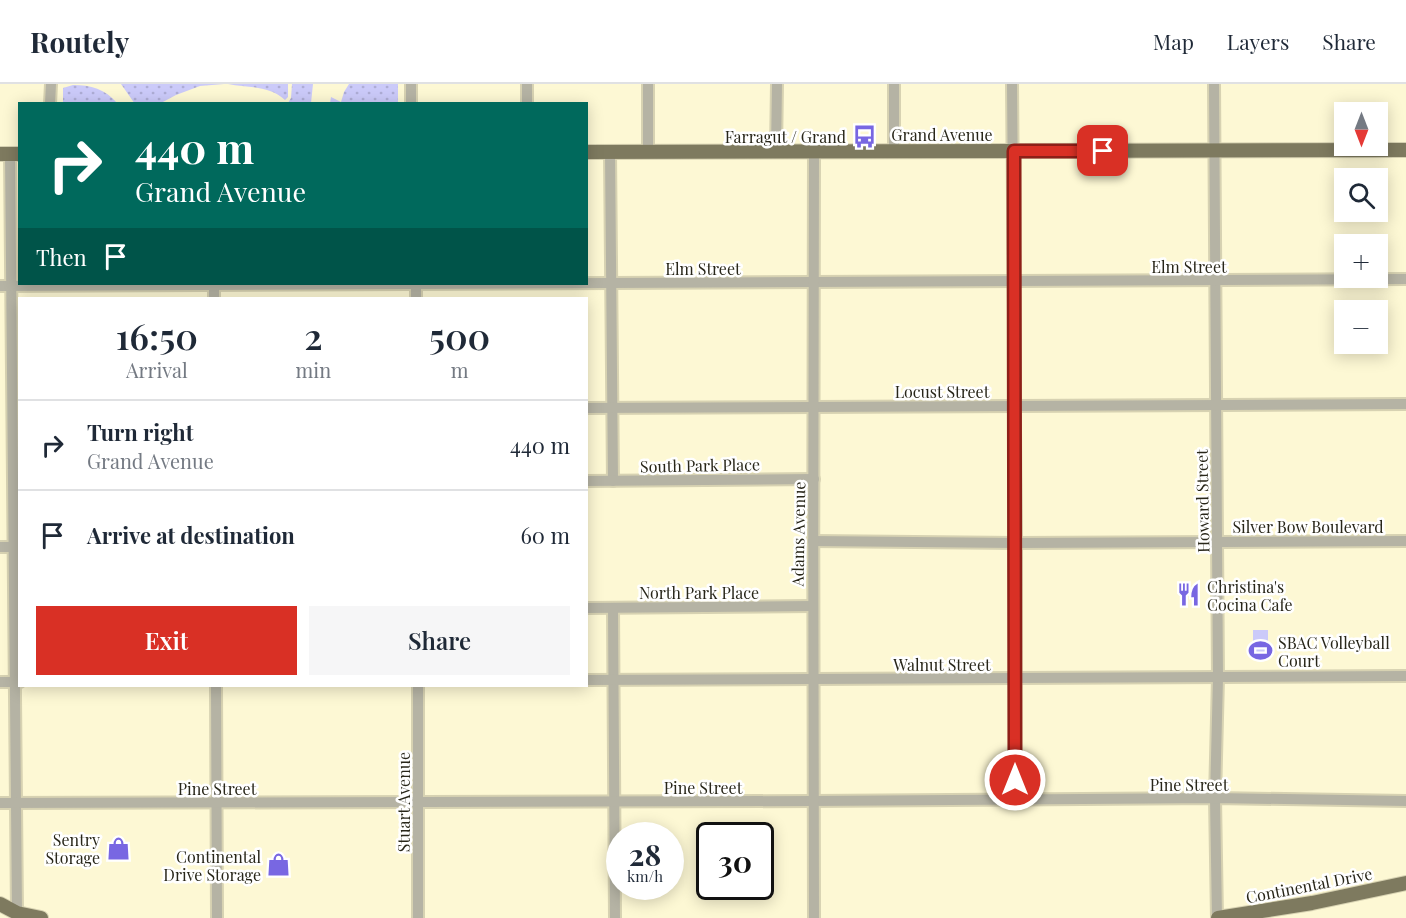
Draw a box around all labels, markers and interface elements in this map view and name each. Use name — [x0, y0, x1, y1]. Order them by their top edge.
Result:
text: Routely — [30, 23, 129, 60]
text: Map — [1153, 27, 1194, 55]
text: Layers — [1227, 27, 1289, 55]
text: Share — [1322, 27, 1376, 55]
north arrow — [1334, 102, 1388, 156]
map controls — [1334, 102, 1388, 354]
text: 440 m — [135, 119, 254, 175]
bus stop icon: Farragut / Grand — [851, 123, 877, 149]
street label: Grand Avenue — [891, 124, 993, 145]
pin — [1077, 125, 1128, 176]
icon: right — [36, 126, 114, 204]
place label: Farragut / Grand — [725, 126, 846, 147]
icon: arrive — [1086, 134, 1119, 167]
button: search — [1334, 168, 1388, 222]
text: Grand Avenue — [135, 173, 306, 209]
button: + — [1334, 234, 1388, 288]
icon: arrive — [99, 240, 132, 273]
text: Then — [36, 242, 87, 272]
street label: Elm Street — [1151, 256, 1227, 277]
street label: Elm Street — [665, 258, 741, 279]
button: − — [1334, 300, 1388, 354]
text: 16:50 — [116, 311, 198, 359]
text: 2 — [304, 311, 323, 359]
text: 500 — [429, 311, 490, 359]
text: Arrival — [126, 356, 188, 383]
text: min — [296, 356, 331, 383]
text: m — [451, 356, 468, 383]
street label: Locust Street — [895, 381, 990, 402]
text: Turn right — [87, 417, 193, 447]
icon: right — [36, 429, 69, 462]
text: 440 m — [510, 430, 570, 460]
text: Grand Avenue — [87, 447, 214, 474]
street label: Howard Street — [1191, 449, 1213, 553]
street label: South Park Place — [640, 453, 760, 477]
street label: Adams Avenue — [787, 481, 809, 588]
street label: Silver Bow Boulevard — [1232, 516, 1384, 537]
icon: arrive — [36, 519, 69, 552]
text: Arrive at destination — [87, 520, 295, 550]
text: 60 m — [520, 520, 570, 550]
place label: Christina's Cocina Cafe — [1207, 576, 1293, 615]
street label: North Park Place — [639, 582, 759, 603]
restaurant icon: Christina's Cocina Cafe — [1176, 582, 1202, 608]
button: Exit — [36, 606, 297, 675]
button: Share — [309, 606, 570, 675]
place label: SBAC Volleyball Court — [1278, 632, 1390, 671]
sports icon: SBAC Volleyball Court — [1247, 638, 1273, 664]
street label: Walnut Street — [892, 654, 991, 675]
position arrow — [983, 748, 1047, 812]
street label: Stuart Avenue — [393, 752, 414, 852]
street label: Pine Street — [1150, 774, 1229, 795]
street label: Pine Street — [664, 777, 743, 798]
street label: Pine Street — [178, 778, 257, 799]
speed limit sign: 30 — [696, 822, 774, 900]
place label: Sentry Storage — [45, 829, 100, 868]
text: 28 — [629, 834, 661, 874]
shop icon: Sentry Storage — [105, 835, 131, 861]
place label: Continental Drive Storage — [163, 846, 261, 885]
shop icon: Continental Drive Storage — [266, 852, 292, 878]
street label: Continental Drive — [1244, 862, 1374, 908]
text: km/h — [627, 866, 663, 886]

